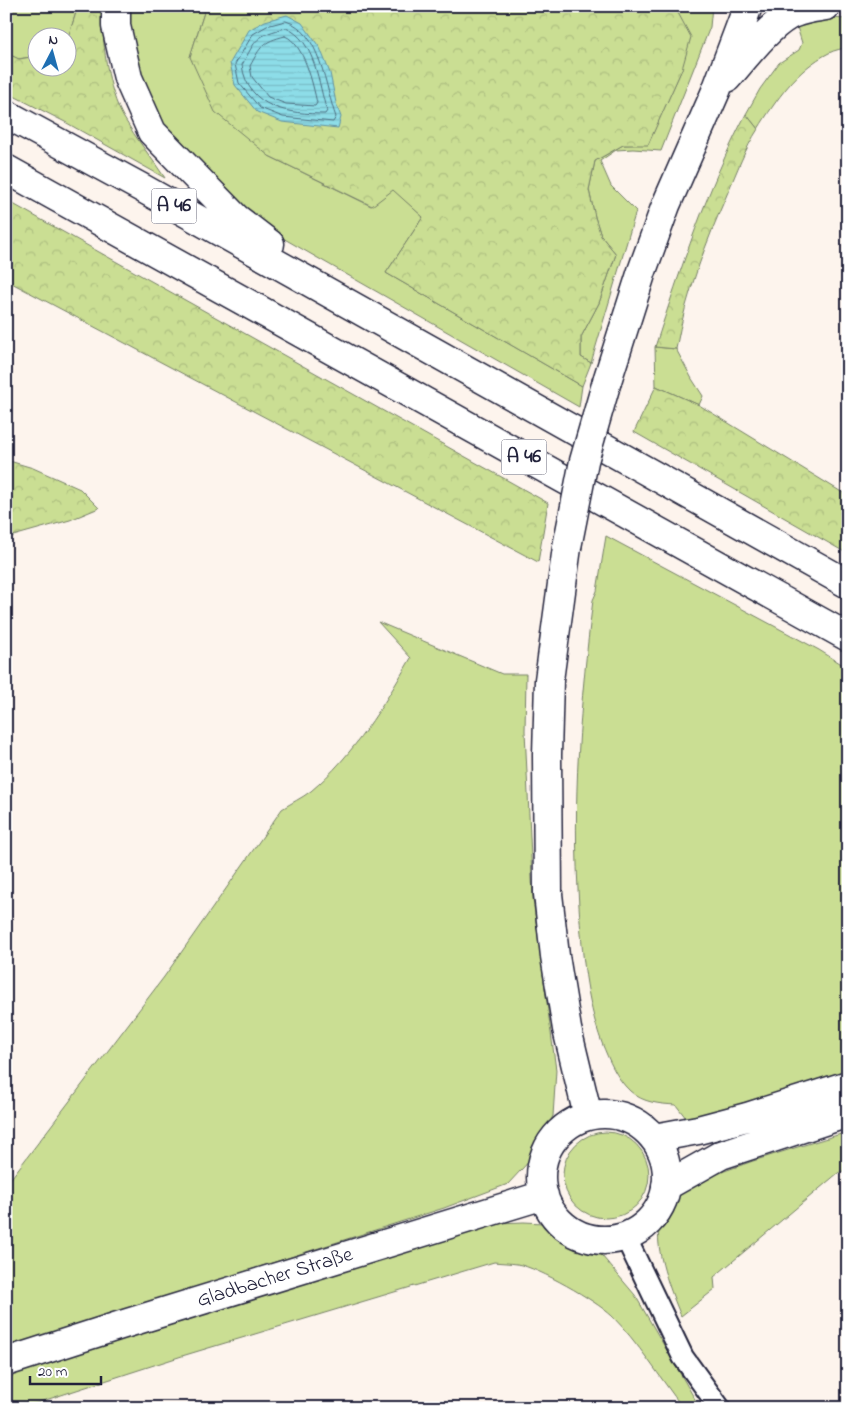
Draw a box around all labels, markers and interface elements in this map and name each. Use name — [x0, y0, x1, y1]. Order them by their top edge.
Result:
north arrow — [28, 28, 78, 78]
text: N — [47, 30, 59, 51]
road number: A 46 — [152, 188, 196, 224]
road number: A 46 — [502, 440, 546, 474]
street label: Gladbacher Straße — [193, 1240, 357, 1316]
scale bar — [30, 1354, 101, 1386]
text: 20 m — [38, 1361, 68, 1383]

